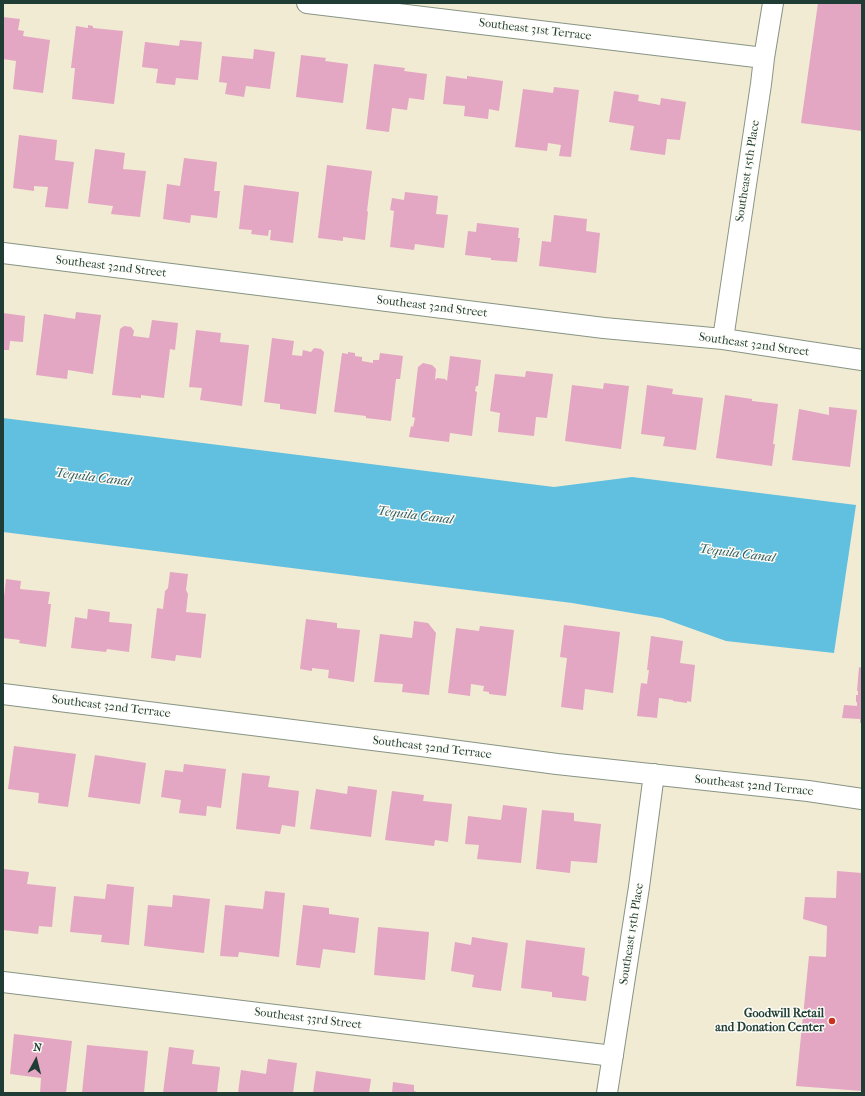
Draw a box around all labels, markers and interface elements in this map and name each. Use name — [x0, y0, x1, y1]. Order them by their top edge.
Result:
street label: Southeast 31st Terrace — [478, 16, 592, 44]
street label: Southeast 15th Place — [733, 119, 763, 223]
street label: Southeast 32nd Street — [55, 253, 167, 281]
street label: Southeast 32nd Street — [376, 293, 488, 321]
street label: Southeast 32nd Street — [698, 330, 810, 360]
water label: Tequila Canal — [54, 466, 132, 490]
water label: Tequila Canal — [376, 504, 454, 528]
water label: Tequila Canal — [698, 542, 776, 566]
street label: Southeast 32nd Terrace — [51, 693, 171, 721]
street label: Southeast 32nd Terrace — [372, 734, 492, 762]
street label: Southeast 32nd Terrace — [694, 773, 814, 799]
street label: Southeast 15th Place — [617, 882, 647, 986]
street label: Southeast 33rd Street — [253, 1005, 363, 1033]
place label: Goodwill Retail and Donation Center — [715, 1007, 824, 1035]
marker: Goodwill Retail and Donation Center — [827, 1016, 837, 1026]
north arrow — [16, 1040, 56, 1080]
text: N — [33, 1041, 42, 1055]

